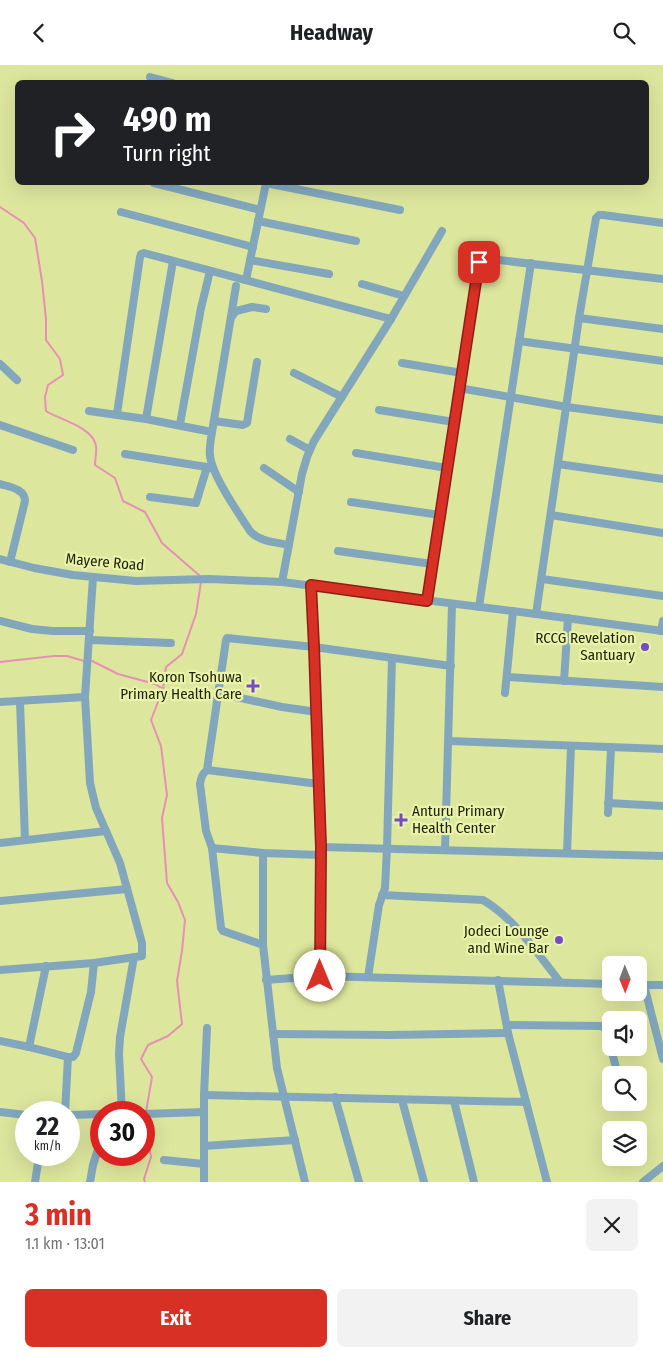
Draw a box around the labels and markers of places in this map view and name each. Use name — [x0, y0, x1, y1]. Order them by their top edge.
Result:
pin — [458, 241, 500, 283]
place label: RCCG Revelation Santuary — [535, 629, 635, 664]
marker: RCCG Revelation Santuary — [639, 641, 651, 653]
place label: Koron Tsohuwa Primary Health Care — [120, 668, 242, 703]
marker: Koron Tsohuwa Primary Health Care — [246, 679, 260, 693]
place label: Anturu Primary Health Center — [412, 802, 505, 837]
marker: Anturu Primary Health Center — [394, 813, 408, 827]
place label: Jodeci Lounge and Wine Bar — [464, 922, 550, 957]
marker: Jodeci Lounge and Wine Bar — [553, 934, 565, 946]

